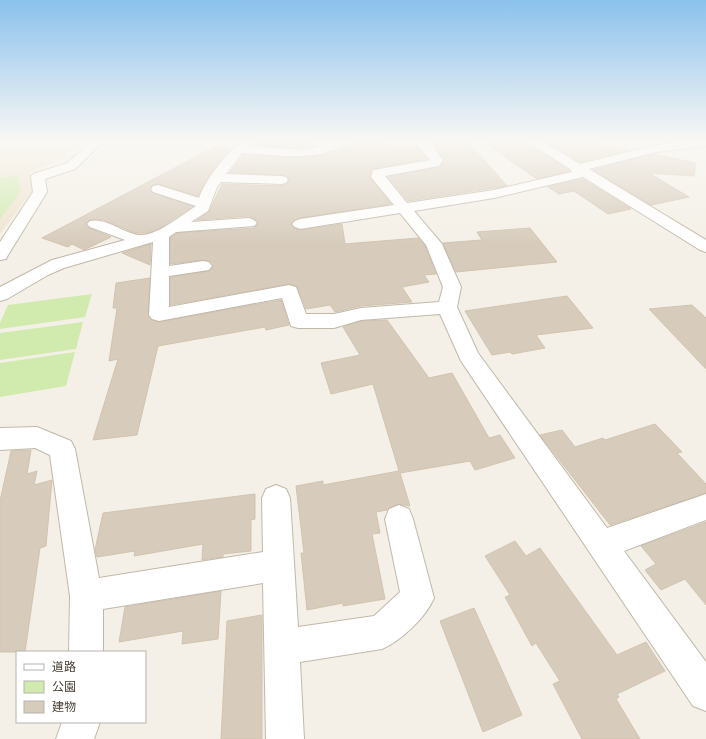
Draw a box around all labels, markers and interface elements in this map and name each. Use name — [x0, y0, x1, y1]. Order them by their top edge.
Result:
legend — [16, 651, 146, 723]
text: 道路 — [52, 659, 76, 675]
text: 公園 — [52, 679, 76, 695]
text: 建物 — [52, 699, 76, 715]

